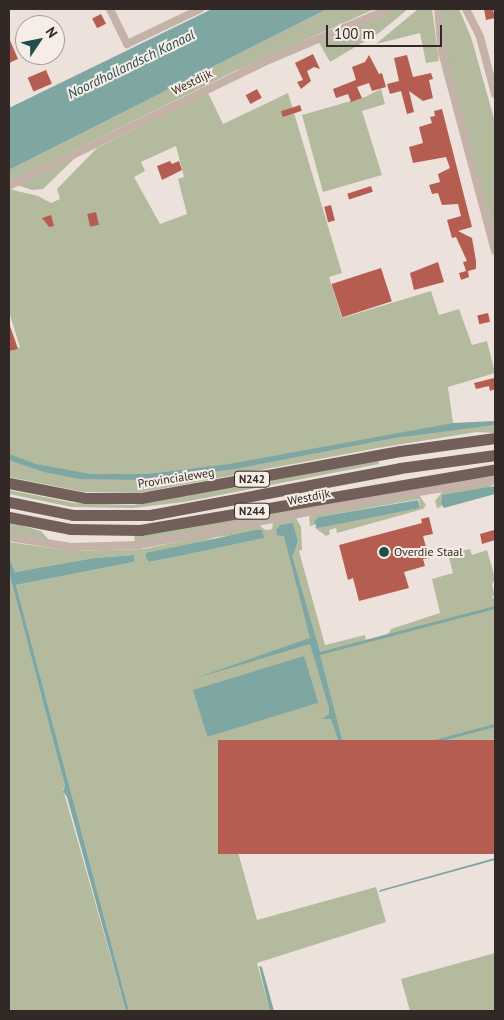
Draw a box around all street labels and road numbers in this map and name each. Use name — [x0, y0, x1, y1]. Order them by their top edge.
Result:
street label: Westdijk — [169, 66, 215, 98]
street label: Provincialeweg — [137, 465, 215, 491]
road number: N242 — [233, 470, 271, 488]
street label: Westdijk — [286, 486, 332, 508]
road number: N244 — [233, 502, 271, 520]

